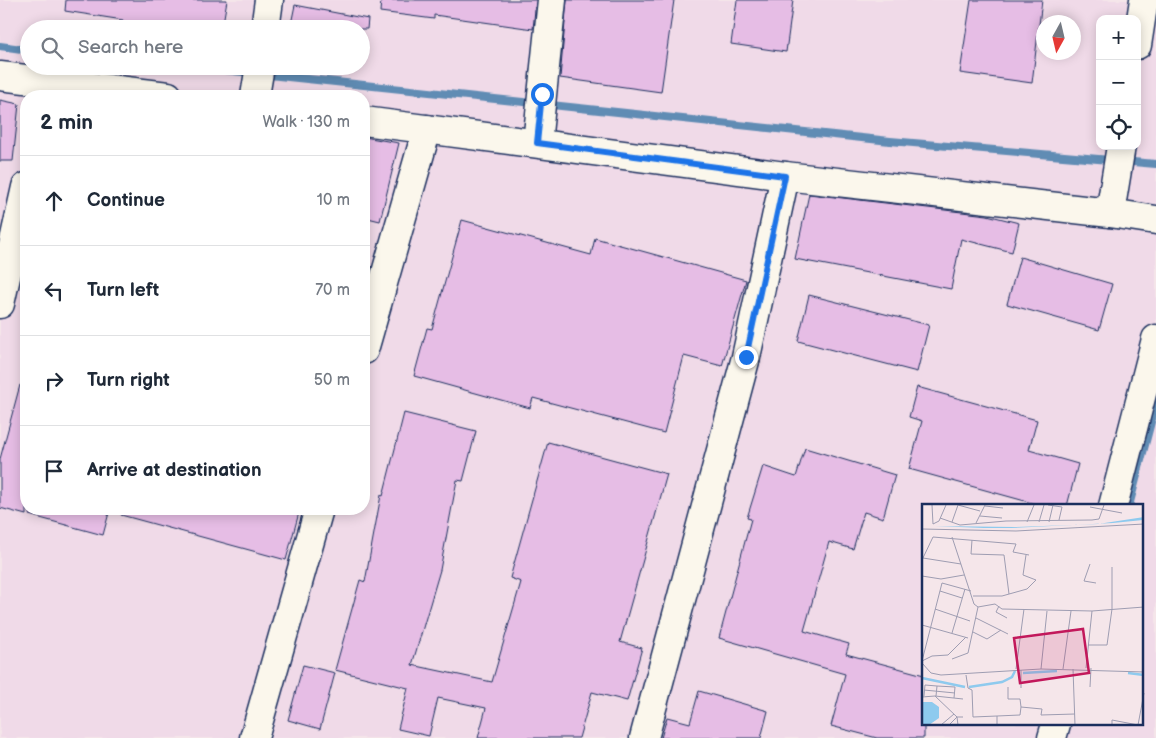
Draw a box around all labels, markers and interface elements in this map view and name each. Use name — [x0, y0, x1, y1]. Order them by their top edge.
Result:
north arrow — [1036, 15, 1081, 60]
map controls — [1096, 15, 1141, 150]
button: + — [1096, 15, 1141, 60]
search box — [20, 20, 370, 75]
icon: search — [38, 34, 66, 62]
text: Search here — [78, 36, 183, 59]
button: − — [1096, 60, 1141, 105]
route start — [531, 83, 554, 106]
button: locate — [1096, 105, 1141, 150]
text: 2 min — [40, 110, 93, 135]
text: Walk · 130 m — [262, 113, 350, 132]
icon: ahead — [40, 187, 68, 215]
text: Continue — [87, 189, 165, 212]
text: 10 m — [317, 191, 350, 210]
icon: left — [40, 277, 68, 305]
text: Turn left — [87, 279, 159, 302]
text: 70 m — [315, 281, 350, 300]
route end — [735, 346, 758, 369]
icon: right — [40, 367, 68, 395]
text: Turn right — [87, 369, 170, 392]
text: 50 m — [314, 371, 350, 390]
icon: arrive — [40, 457, 68, 485]
text: Arrive at destination — [87, 459, 262, 482]
inset map — [922, 504, 1144, 726]

